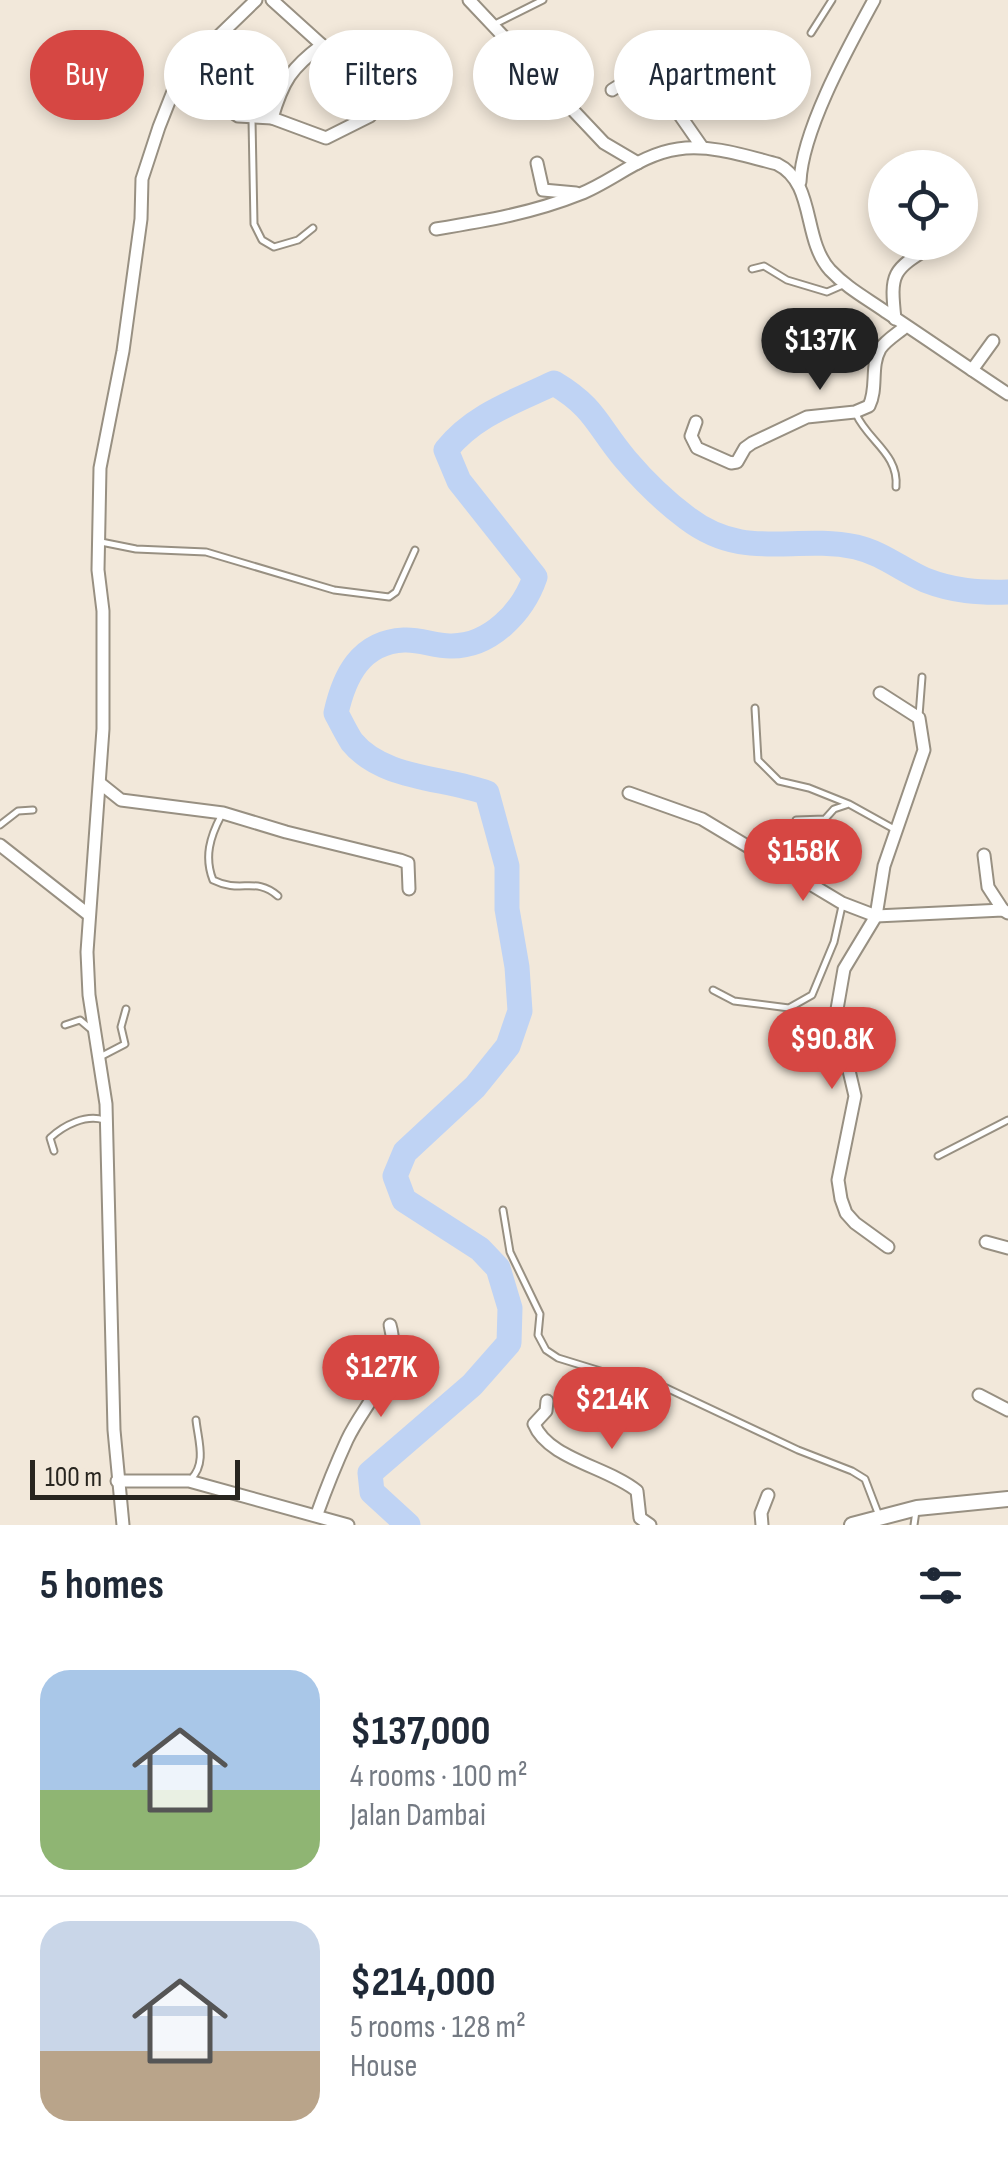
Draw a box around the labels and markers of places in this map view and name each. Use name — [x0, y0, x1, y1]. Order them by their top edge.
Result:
pin: $137K — [750, 308, 890, 393]
pin: $158K — [733, 819, 873, 904]
pin: $90.8K — [751, 1007, 913, 1092]
pin: $127K — [311, 1335, 451, 1420]
pin: $214K — [542, 1367, 682, 1452]

